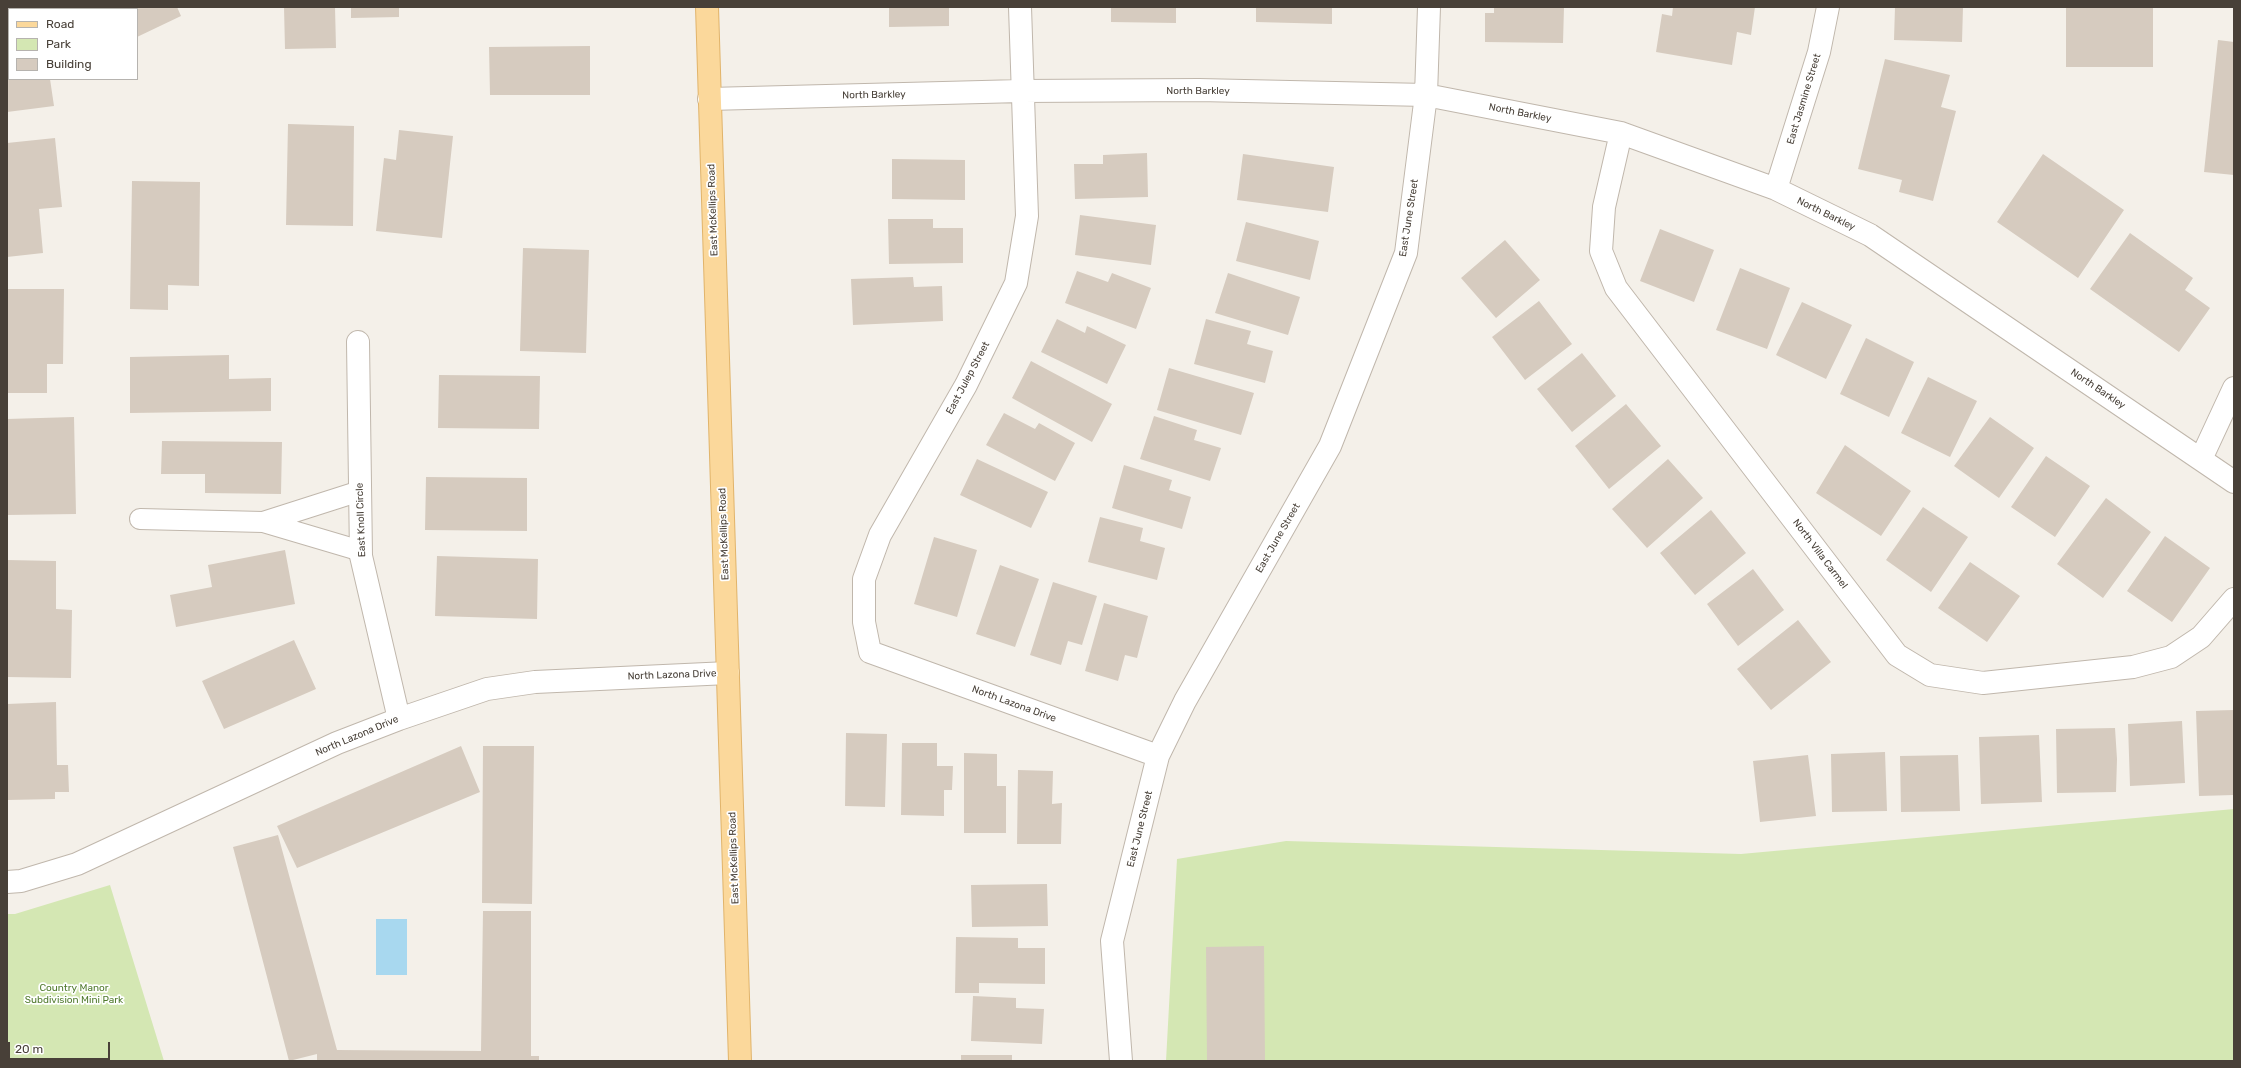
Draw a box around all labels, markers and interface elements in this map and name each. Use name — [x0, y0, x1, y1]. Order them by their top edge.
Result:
legend — [8, 8, 138, 80]
text: Road — [46, 17, 74, 31]
text: Park — [46, 37, 71, 51]
street label: East Jasmine Street — [1784, 52, 1824, 146]
text: Building — [46, 57, 92, 71]
street label: North Barkley — [1166, 85, 1230, 97]
street label: North Barkley — [842, 88, 906, 102]
street label: North Barkley — [1488, 101, 1552, 125]
street label: East McKellips Road — [705, 164, 721, 256]
street label: East June Street — [1397, 178, 1421, 258]
street label: North Barkley — [1795, 195, 1857, 233]
street label: East Julep Street — [944, 340, 992, 416]
street label: North Barkley — [2068, 366, 2128, 412]
street label: East Knoll Circle — [354, 483, 368, 557]
street label: East McKellips Road — [716, 488, 732, 580]
street label: East June Street — [1253, 501, 1303, 575]
street label: North Villa Carmel — [1790, 517, 1850, 591]
street label: North Lazona Drive — [627, 667, 717, 683]
street label: North Lazona Drive — [970, 683, 1058, 725]
street label: North Lazona Drive — [314, 713, 400, 759]
street label: East June Street — [1125, 790, 1155, 868]
street label: East McKellips Road — [726, 812, 742, 904]
park label: Country Manor Subdivision Mini Park — [25, 982, 123, 1006]
scale bar — [10, 1034, 112, 1060]
text: 20 m — [15, 1042, 43, 1056]

